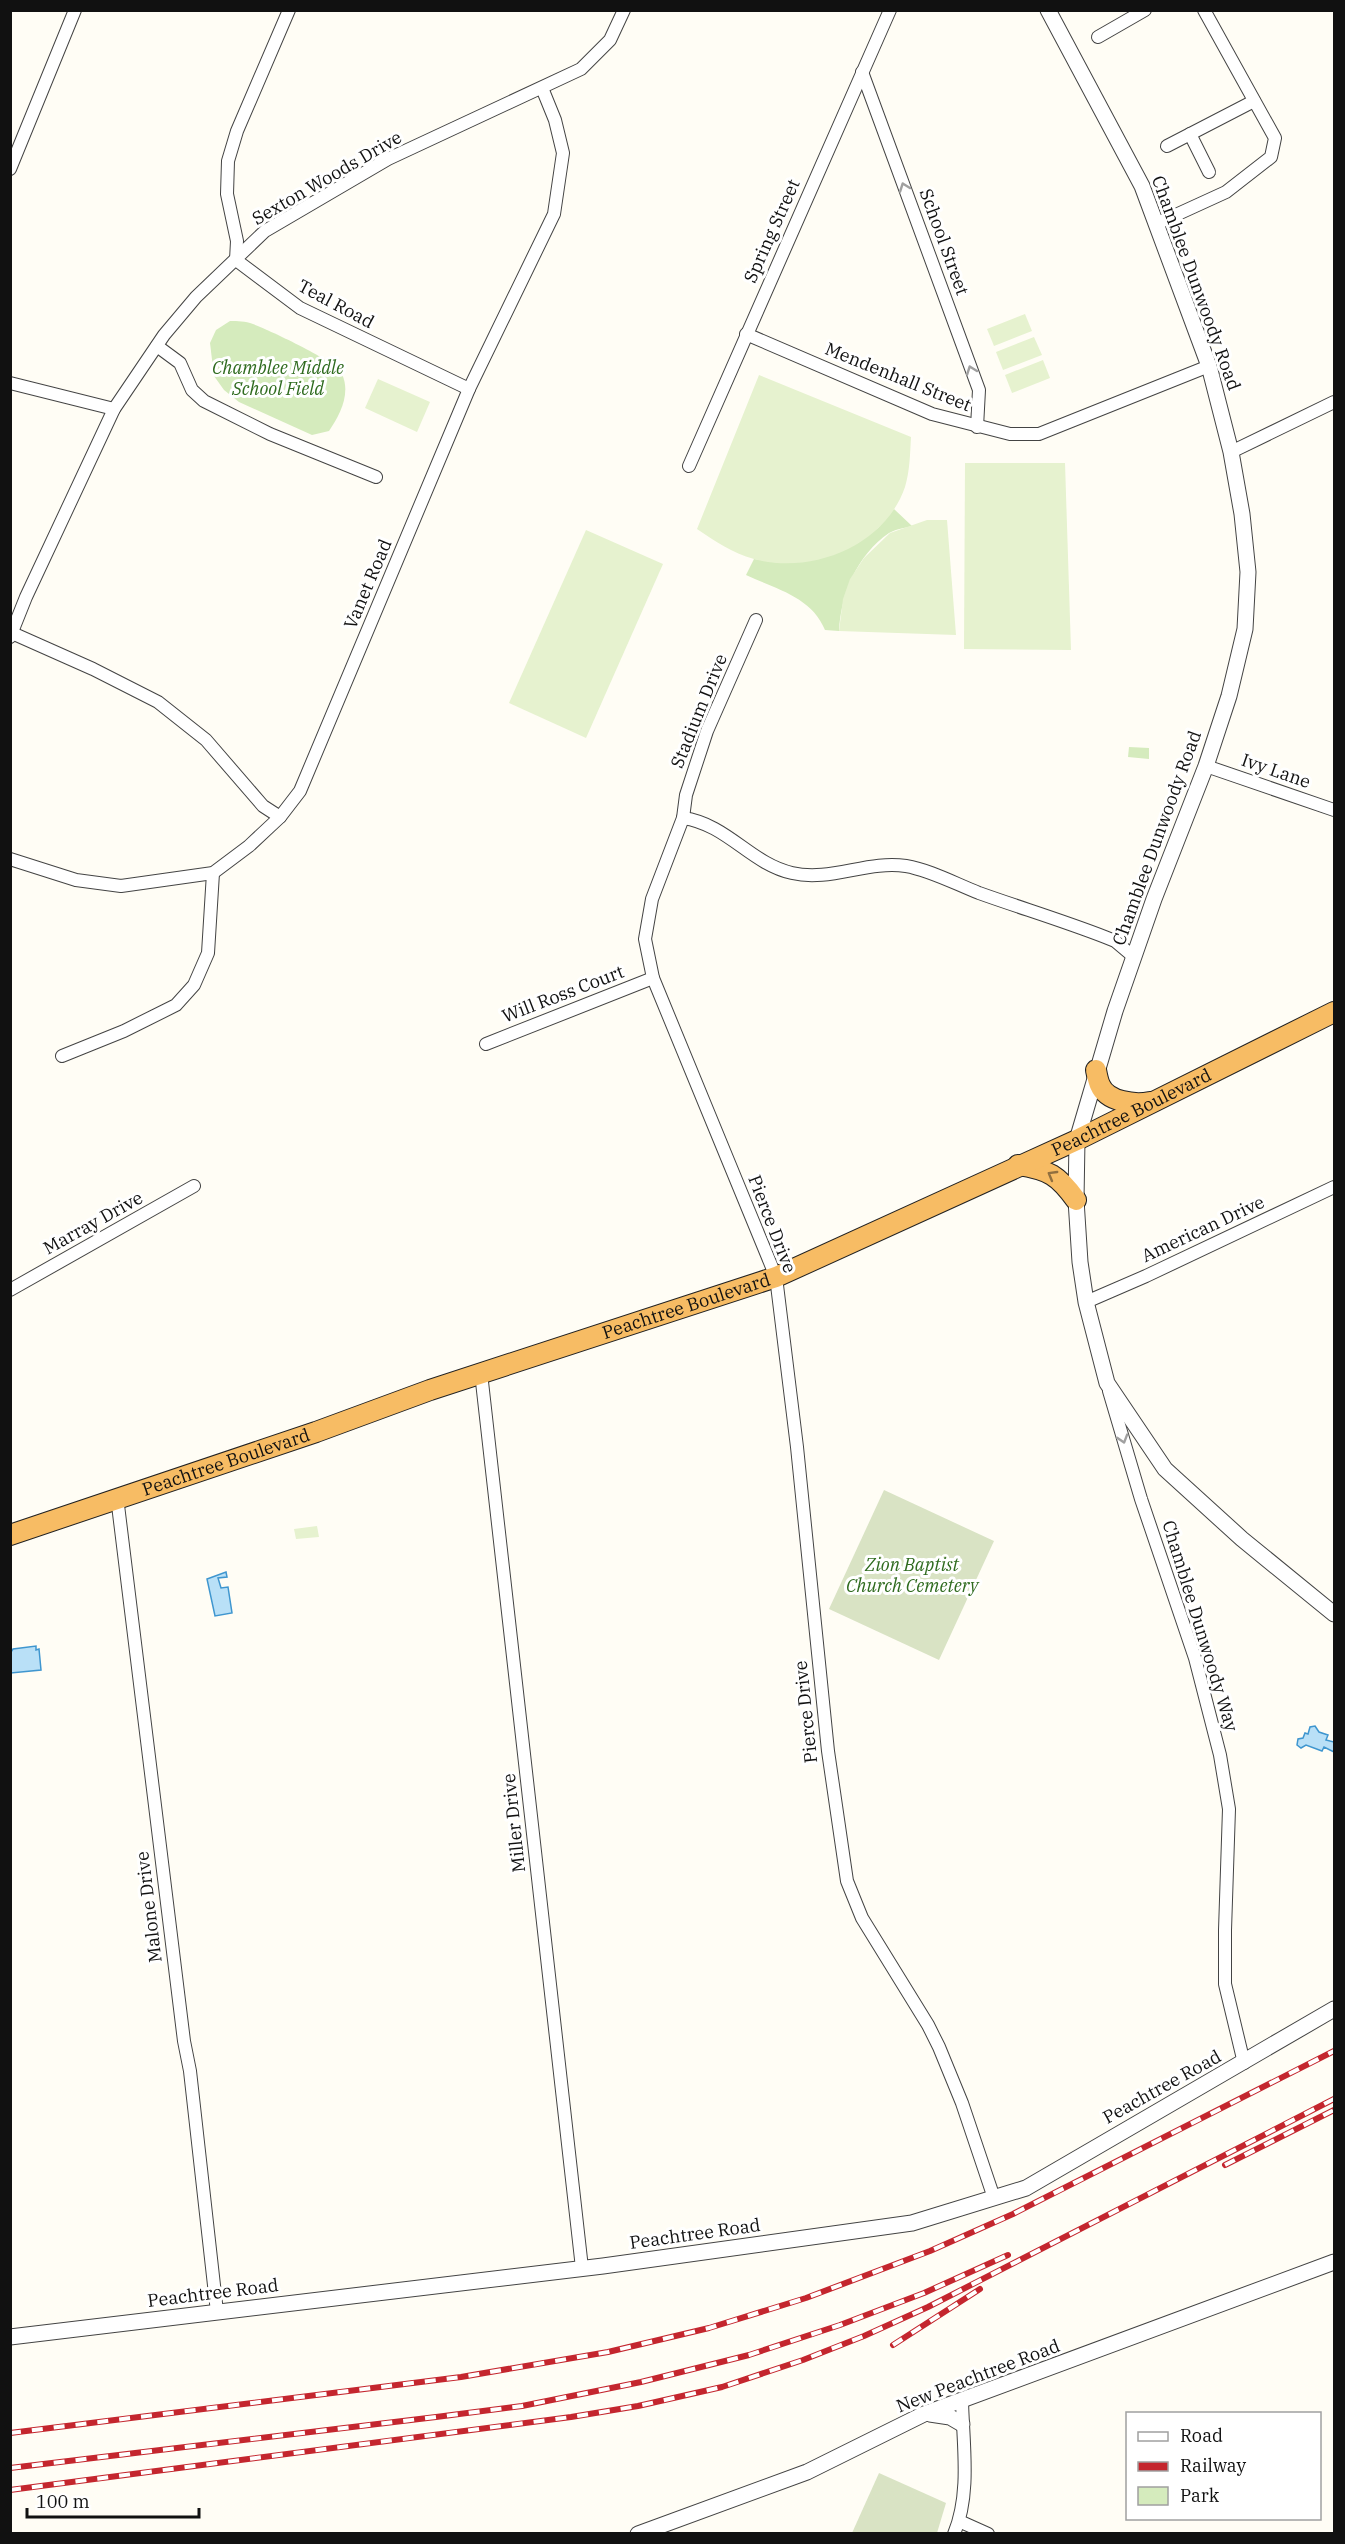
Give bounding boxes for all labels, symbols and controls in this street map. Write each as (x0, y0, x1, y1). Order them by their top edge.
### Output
street label: Sexton Woods Drive (248, 125, 406, 230)
street label: Chamblee Dunwoody Road (1147, 172, 1246, 393)
street label: Spring Street (738, 175, 805, 286)
one-way arrow (899, 182, 912, 193)
street label: School Street (915, 185, 974, 298)
street label: Teal Road (294, 274, 378, 333)
street label: Mendenhall Street (822, 337, 975, 416)
park label: Chamblee Middle School Field (212, 356, 344, 400)
one-way arrow (966, 365, 979, 376)
street label: Vanet Road (338, 535, 397, 632)
street label: Stadium Drive (665, 650, 732, 771)
street label: Chamblee Dunwoody Road (1107, 727, 1206, 948)
street label: Ivy Lane (1238, 748, 1314, 793)
street label: Will Ross Court (499, 960, 627, 1027)
street label: Peachtree Boulevard (1048, 1063, 1215, 1161)
one-way arrow (1048, 1171, 1058, 1182)
street label: Pierce Drive (743, 1172, 802, 1276)
street label: Marray Drive (39, 1186, 147, 1259)
street label: American Drive (1138, 1190, 1268, 1267)
street label: Peachtree Boulevard (599, 1268, 773, 1344)
street label: Peachtree Boulevard (139, 1423, 313, 1501)
one-way arrow (1116, 1433, 1128, 1444)
street label: Chamblee Dunwoody Way (1157, 1517, 1244, 1735)
park label: Zion Baptist Church Cemetery (846, 1553, 980, 1597)
street label: Pierce Drive (789, 1660, 822, 1764)
street label: Miller Drive (497, 1772, 530, 1874)
street label: Malone Drive (130, 1850, 167, 1964)
street label: Peachtree Road (1099, 2045, 1225, 2129)
street label: Peachtree Road (628, 2213, 762, 2254)
street label: Peachtree Road (146, 2273, 280, 2312)
street label: New Peachtree Road (893, 2334, 1063, 2417)
legend (1126, 2412, 1321, 2520)
text: Road (1180, 2424, 1223, 2447)
text: Railway (1180, 2454, 1246, 2477)
scale bar (27, 2481, 200, 2519)
text: Park (1180, 2484, 1220, 2507)
text: 100 m (36, 2490, 90, 2513)

